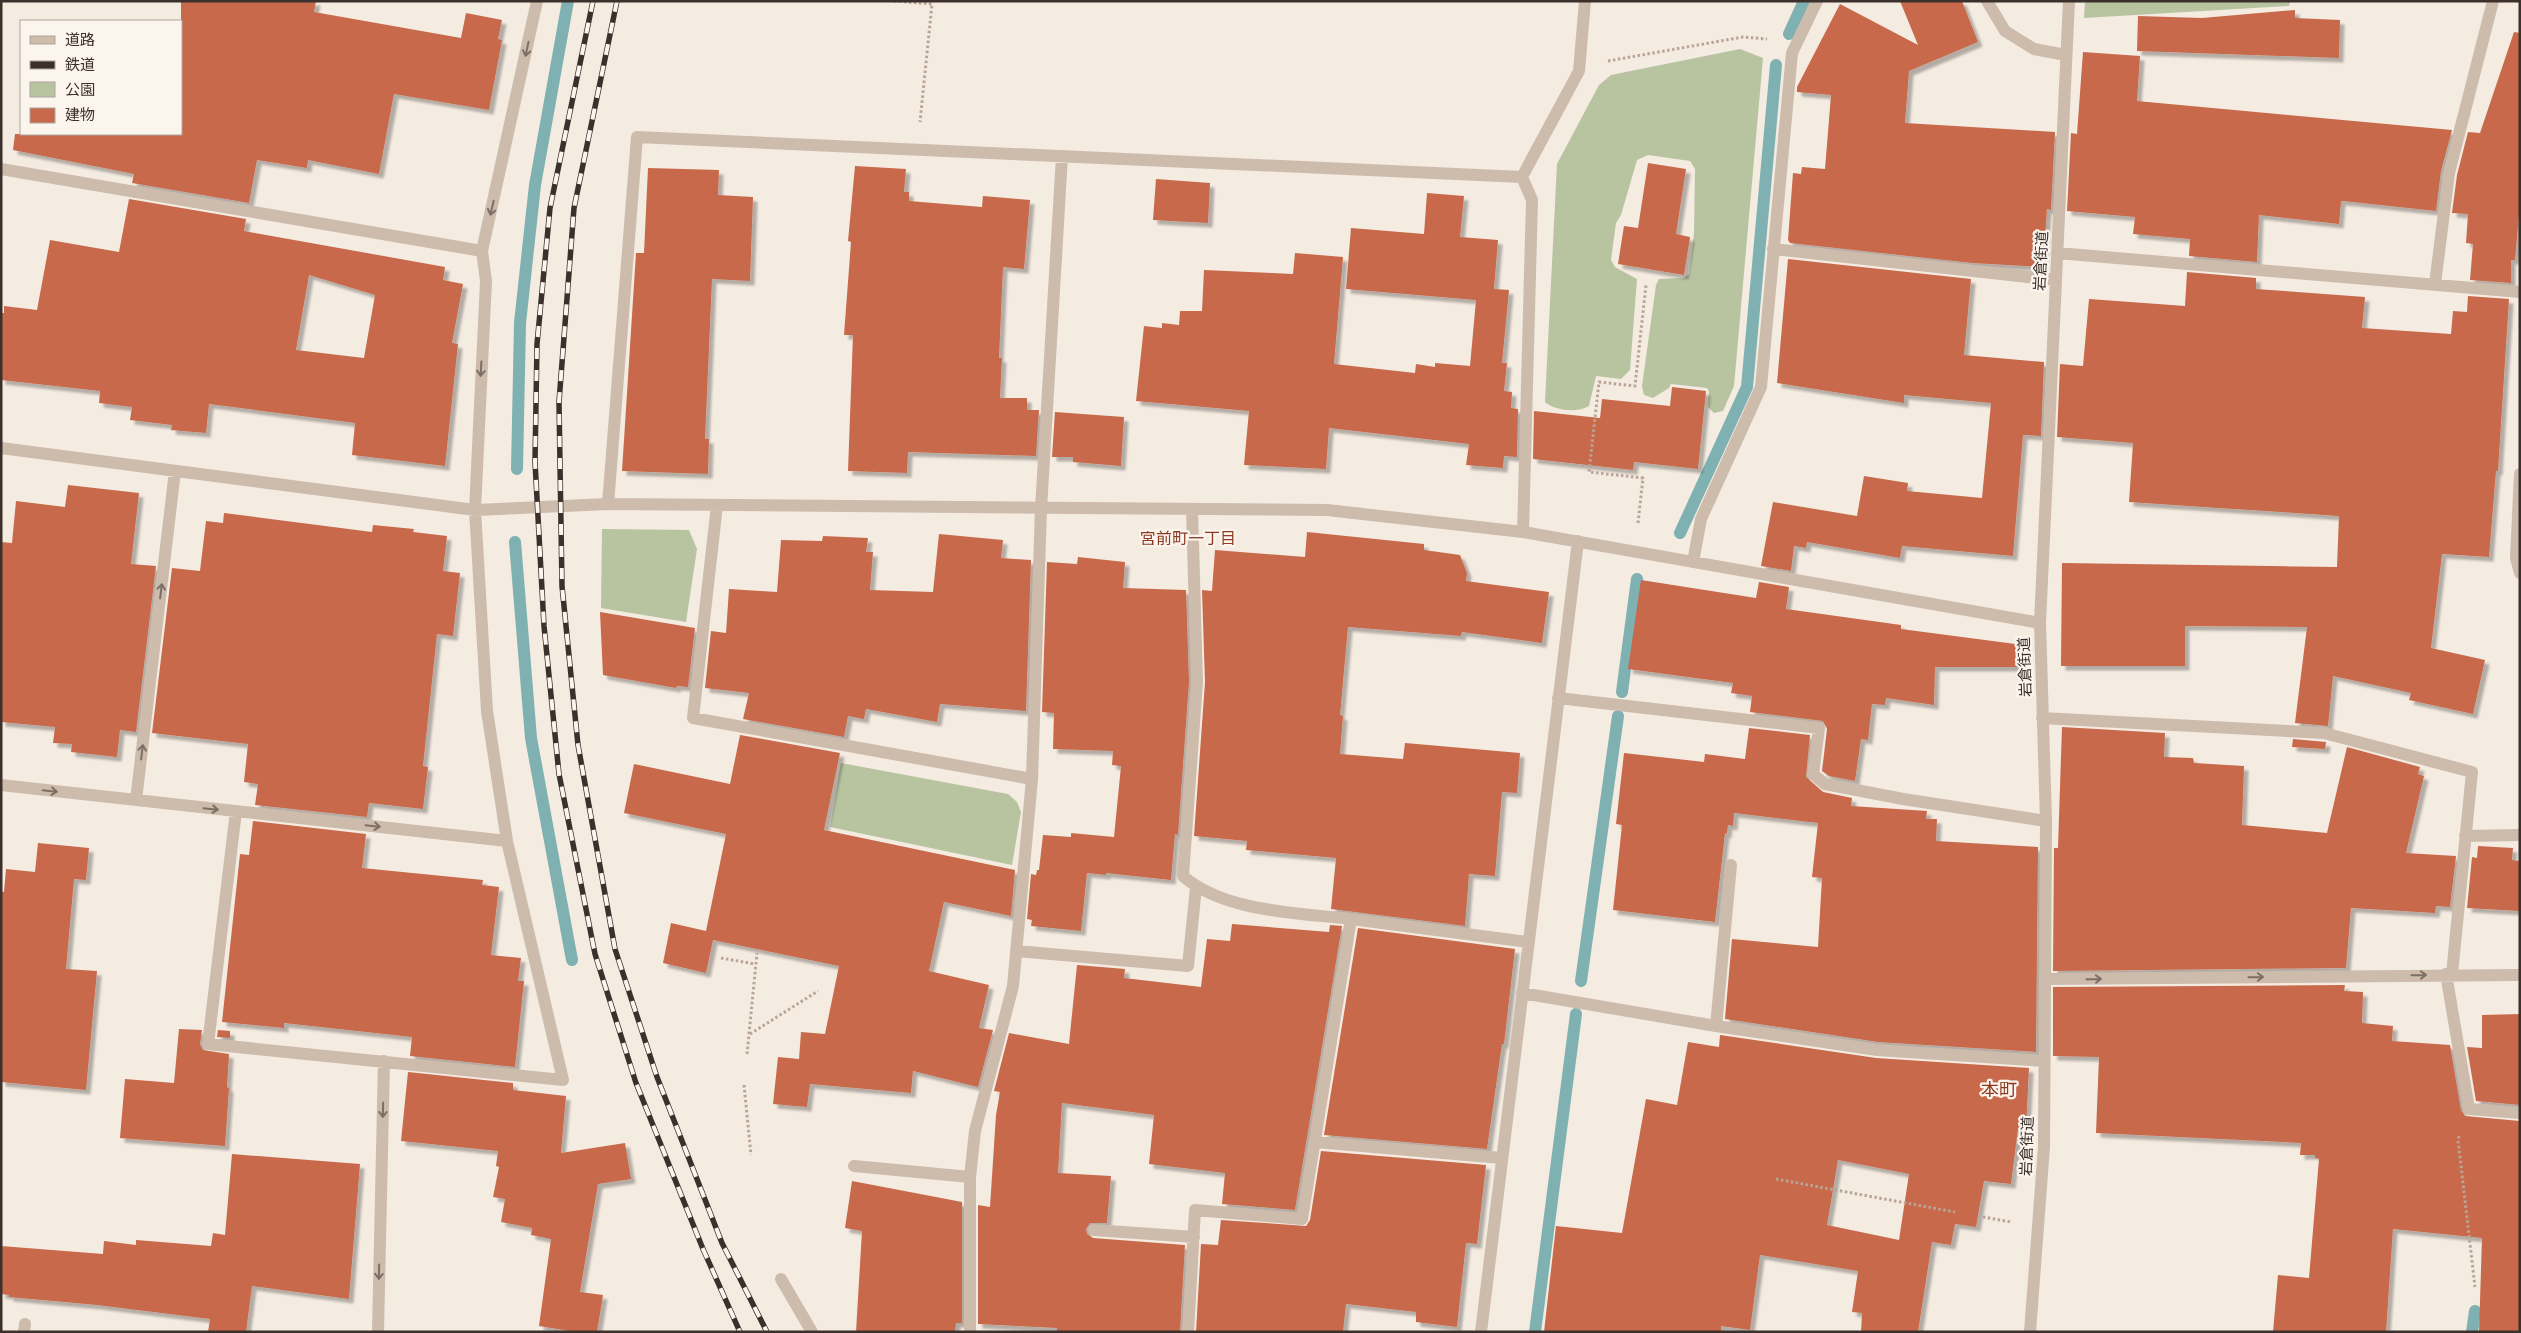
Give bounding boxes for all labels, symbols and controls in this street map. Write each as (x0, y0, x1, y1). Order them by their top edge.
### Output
legend (20, 20, 182, 135)
text: 道路 (65, 29, 95, 50)
one-way arrow (521, 40, 531, 56)
text: 鉄道 (65, 54, 95, 75)
text: 公園 (65, 79, 95, 100)
text: 建物 (65, 104, 95, 125)
one-way arrow (487, 199, 496, 215)
street label: 岩倉街道 (2028, 230, 2053, 291)
one-way arrow (477, 360, 486, 376)
district label: 宮前町一丁目 (1140, 527, 1236, 549)
one-way arrow (156, 583, 166, 599)
street label: 岩倉街道 (2013, 637, 2036, 697)
one-way arrow (137, 744, 147, 760)
one-way arrow (41, 786, 57, 796)
one-way arrow (203, 804, 219, 814)
one-way arrow (364, 821, 380, 831)
one-way arrow (2410, 970, 2426, 980)
one-way arrow (2248, 972, 2264, 982)
one-way arrow (2085, 974, 2101, 984)
district label: 本町 (1981, 1077, 2017, 1101)
one-way arrow (378, 1102, 388, 1118)
street label: 岩倉街道 (2015, 1116, 2038, 1176)
one-way arrow (374, 1264, 384, 1280)

